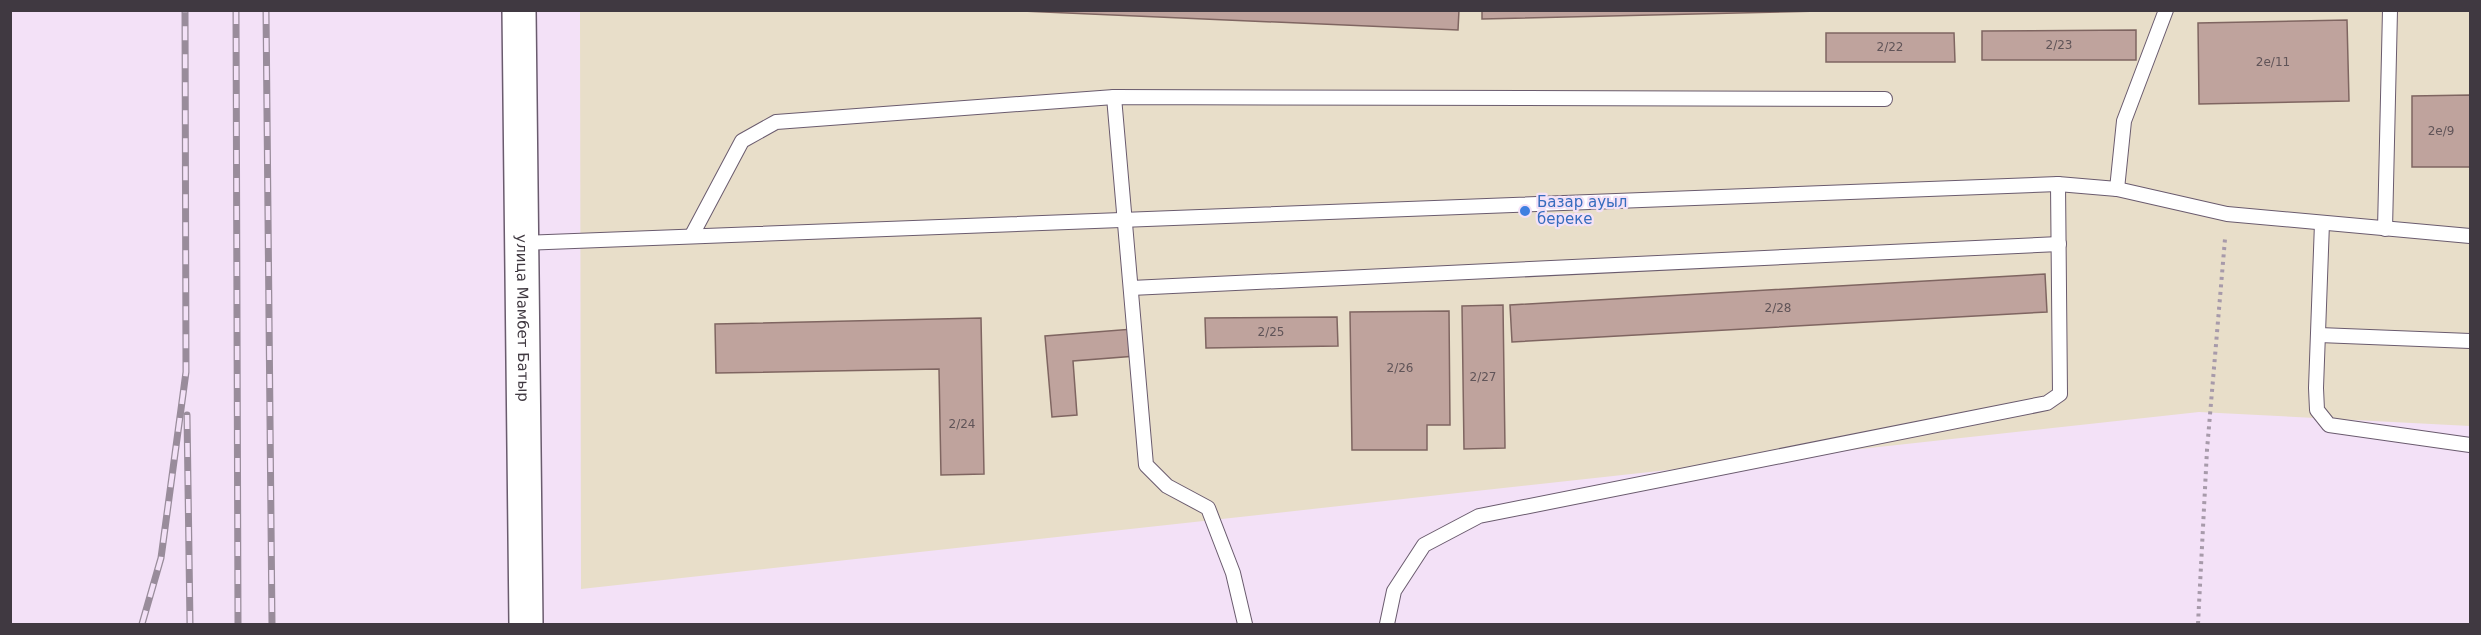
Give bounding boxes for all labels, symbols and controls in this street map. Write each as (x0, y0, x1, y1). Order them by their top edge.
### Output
house number: 2/23 (2046, 38, 2072, 52)
house number: 2/22 (1877, 40, 1903, 54)
house number: 2е/11 (2256, 55, 2290, 69)
house number: 2е/9 (2428, 124, 2454, 138)
place label: Базар ауыл береке (1537, 193, 1627, 228)
marker: Базар ауыл береке (1518, 204, 1532, 218)
street label: улица Мамбет Батыр (513, 234, 532, 402)
house number: 2/28 (1765, 301, 1791, 315)
house number: 2/25 (1258, 325, 1284, 339)
house number: 2/26 (1387, 361, 1413, 375)
house number: 2/27 (1470, 370, 1496, 384)
house number: 2/24 (949, 417, 975, 431)

